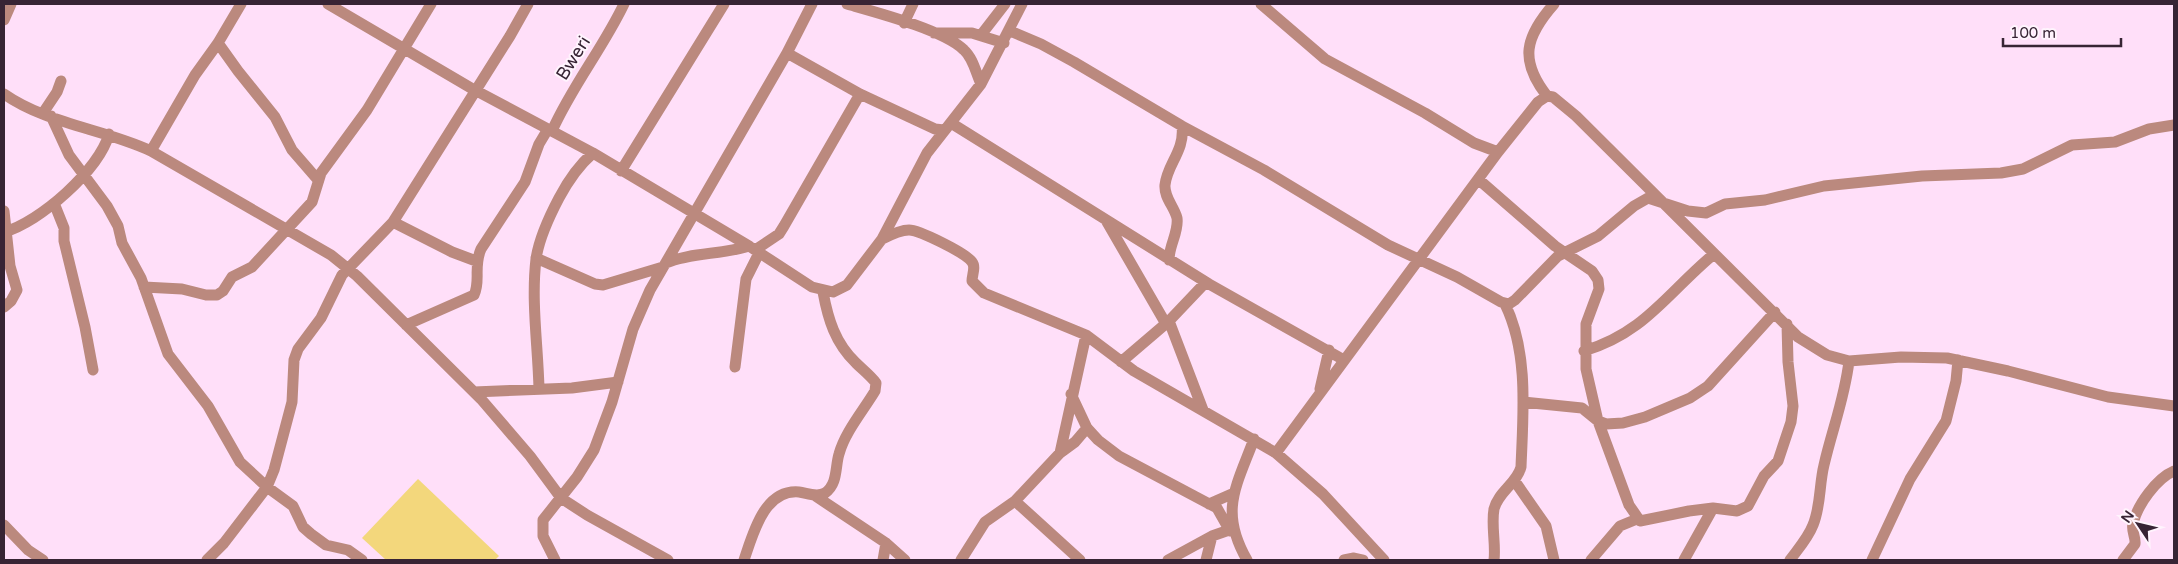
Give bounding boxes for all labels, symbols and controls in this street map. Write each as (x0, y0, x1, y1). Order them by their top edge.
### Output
scale bar (2003, 15, 2120, 47)
text: 100 m (2010, 24, 2056, 42)
street label: Bweri (551, 32, 595, 84)
north arrow (2113, 499, 2163, 549)
text: N (2118, 507, 2138, 526)

